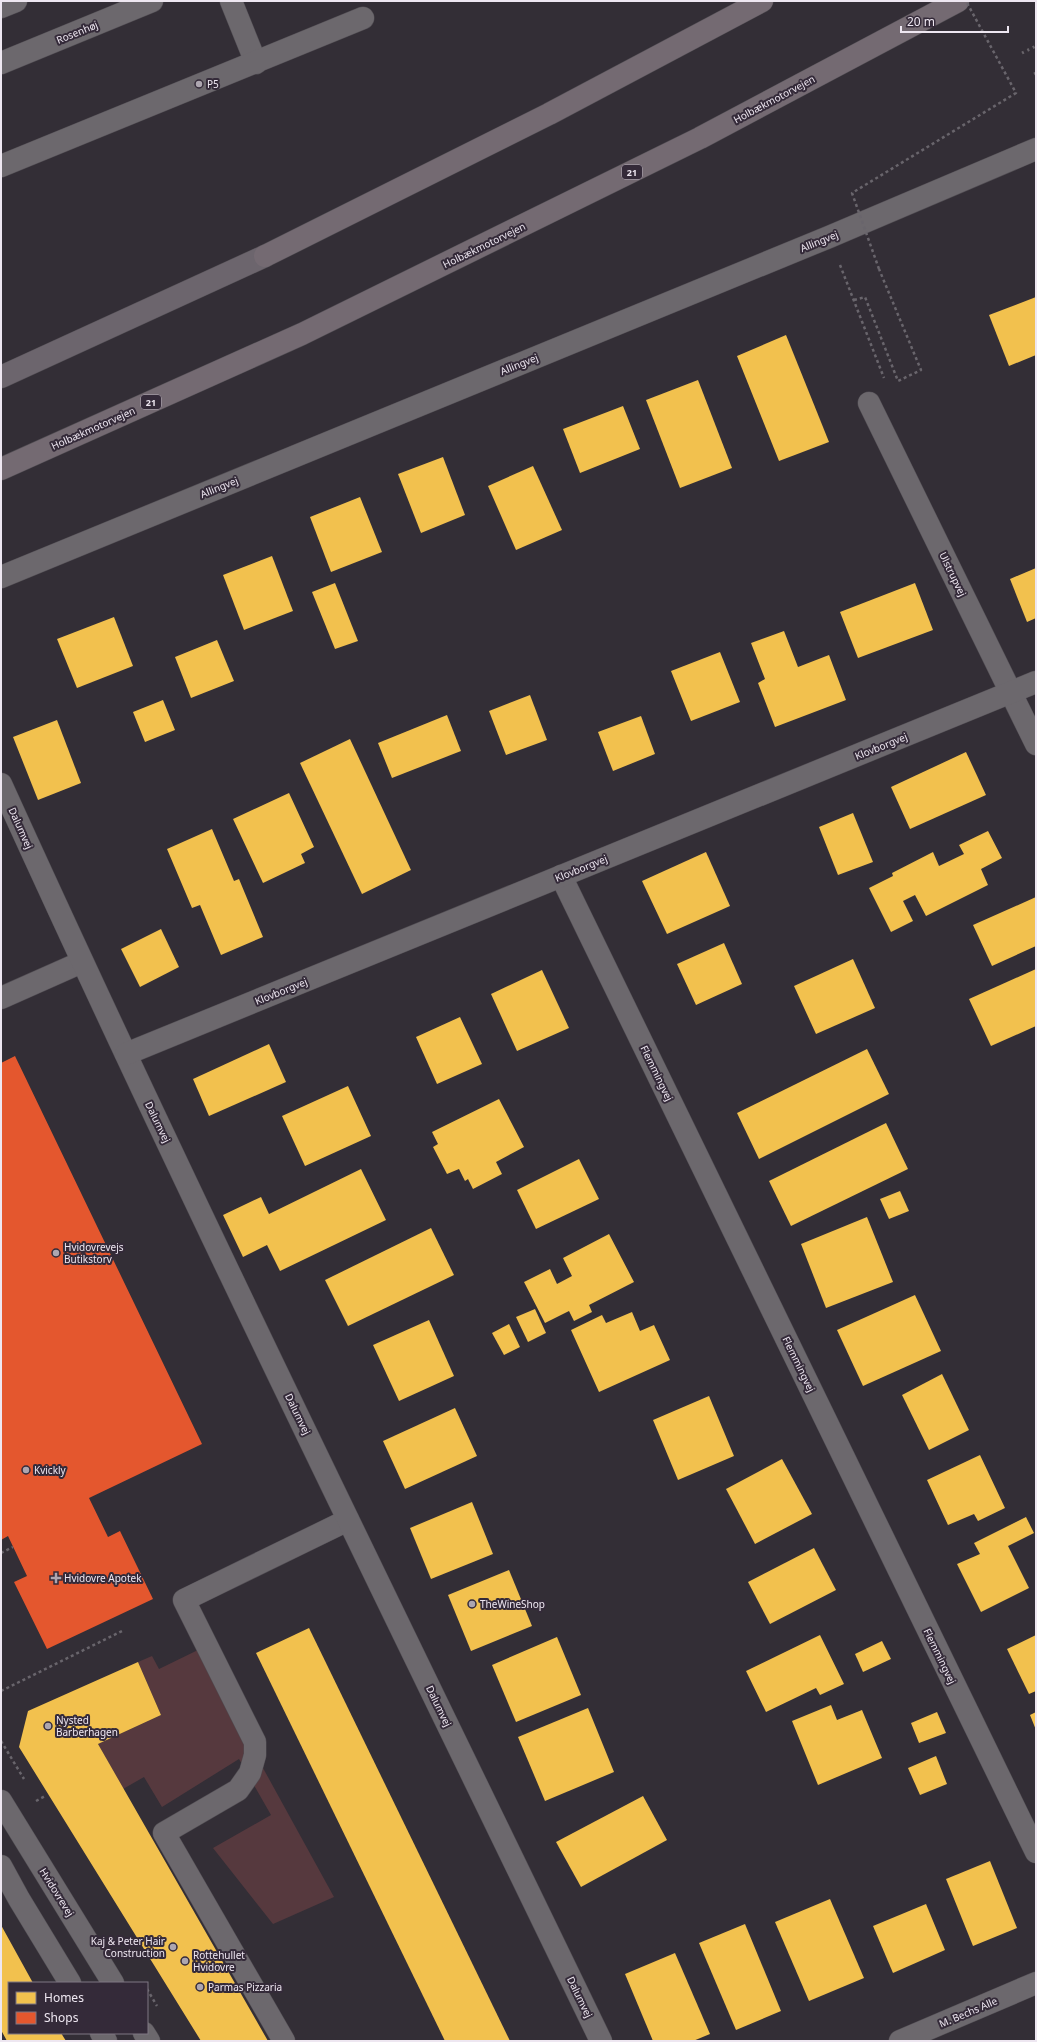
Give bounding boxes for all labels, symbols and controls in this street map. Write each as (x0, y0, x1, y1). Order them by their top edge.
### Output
scale bar (901, 8, 1008, 34)
text: 20 m (907, 13, 935, 30)
street label: Rosenhøj (54, 17, 100, 47)
street label: Holbækmotorvejen (731, 72, 817, 126)
place label: P5 (207, 77, 219, 91)
marker: P5 (194, 79, 204, 89)
road number: 21 (622, 165, 642, 179)
street label: Holbækmotorvejen (440, 219, 528, 271)
street label: Allingvej (798, 227, 840, 255)
street label: Allingvej (498, 350, 540, 378)
road number: 21 (141, 395, 161, 409)
street label: Holbækmotorvejen (49, 403, 137, 453)
street label: Allingvej (198, 473, 240, 501)
street label: Ulstrupvej (936, 549, 970, 599)
street label: Klovborgvej (853, 729, 909, 763)
street label: Dalumvej (6, 805, 36, 851)
street label: Klovborgvej (553, 851, 609, 885)
street label: Klovborgvej (253, 974, 309, 1008)
street label: Flemmingvej (637, 1043, 677, 1103)
street label: Dalumvej (142, 1099, 174, 1145)
place label: Hvidovrevejs Butikstorv (64, 1240, 124, 1266)
marker: Hvidovrevejs Butikstorv (51, 1248, 61, 1258)
street label: Flemmingvej (779, 1334, 819, 1394)
street label: Dalumvej (282, 1391, 314, 1437)
place label: Kvickly (34, 1463, 67, 1477)
marker: Kvickly (21, 1465, 31, 1475)
place label: Hvidovre Apotek (64, 1571, 142, 1585)
marker: Hvidovre Apotek (51, 1573, 61, 1583)
place label: TheWineShop (480, 1597, 545, 1611)
marker: TheWineShop (467, 1599, 477, 1609)
street label: Flemmingvej (920, 1626, 960, 1686)
street label: Dalumvej (423, 1683, 455, 1729)
place label: Nysted Barberhagen (56, 1713, 118, 1739)
marker: Nysted Barberhagen (43, 1721, 53, 1731)
street label: Hvidovrevej (37, 1865, 77, 1919)
place label: Kaj & Peter Hair Construction (91, 1934, 165, 1960)
marker: Kaj & Peter Hair Construction (168, 1942, 178, 1952)
place label: Rottehullet Hvidovre (193, 1948, 245, 1974)
marker: Rottehullet Hvidovre (180, 1956, 190, 1966)
street label: Dalumvej (564, 1974, 596, 2020)
place label: Parmas Pizzaria (208, 1980, 282, 1994)
legend (8, 1982, 148, 2034)
marker: Parmas Pizzaria (195, 1982, 205, 1992)
text: Homes (44, 1989, 84, 2006)
street label: M. Bechs Alle (937, 1993, 1000, 2031)
text: Shops (44, 2009, 79, 2026)

